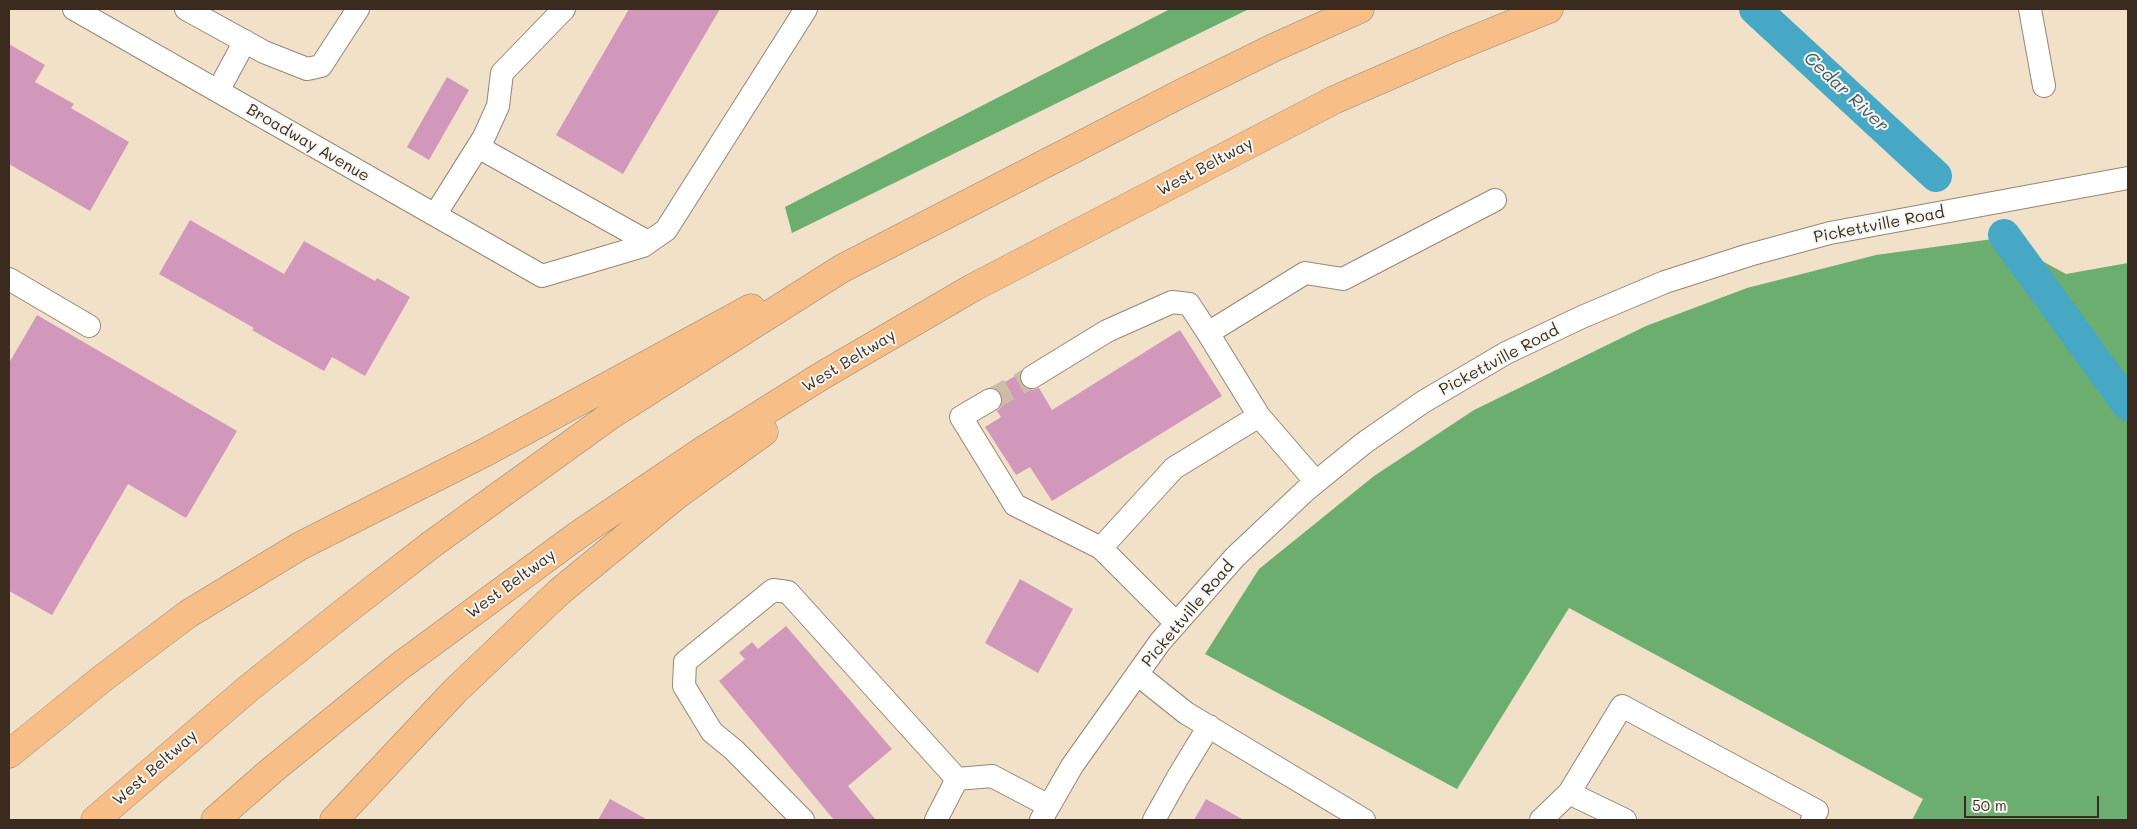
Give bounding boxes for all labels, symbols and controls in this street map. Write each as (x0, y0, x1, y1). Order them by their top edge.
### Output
water label: Cedar River (1799, 47, 1893, 137)
street label: Broadway Avenue (243, 100, 373, 186)
street label: West Beltway (1154, 134, 1256, 200)
street label: Pickettville Road (1812, 203, 1946, 247)
street label: Pickettville Road (1436, 320, 1562, 400)
street label: West Beltway (799, 326, 899, 396)
street label: West Beltway (463, 545, 559, 623)
street label: Pickettville Road (1138, 557, 1238, 671)
street label: West Beltway (109, 726, 201, 810)
scale bar (1967, 786, 2102, 818)
text: 50 m (1972, 795, 2007, 815)

